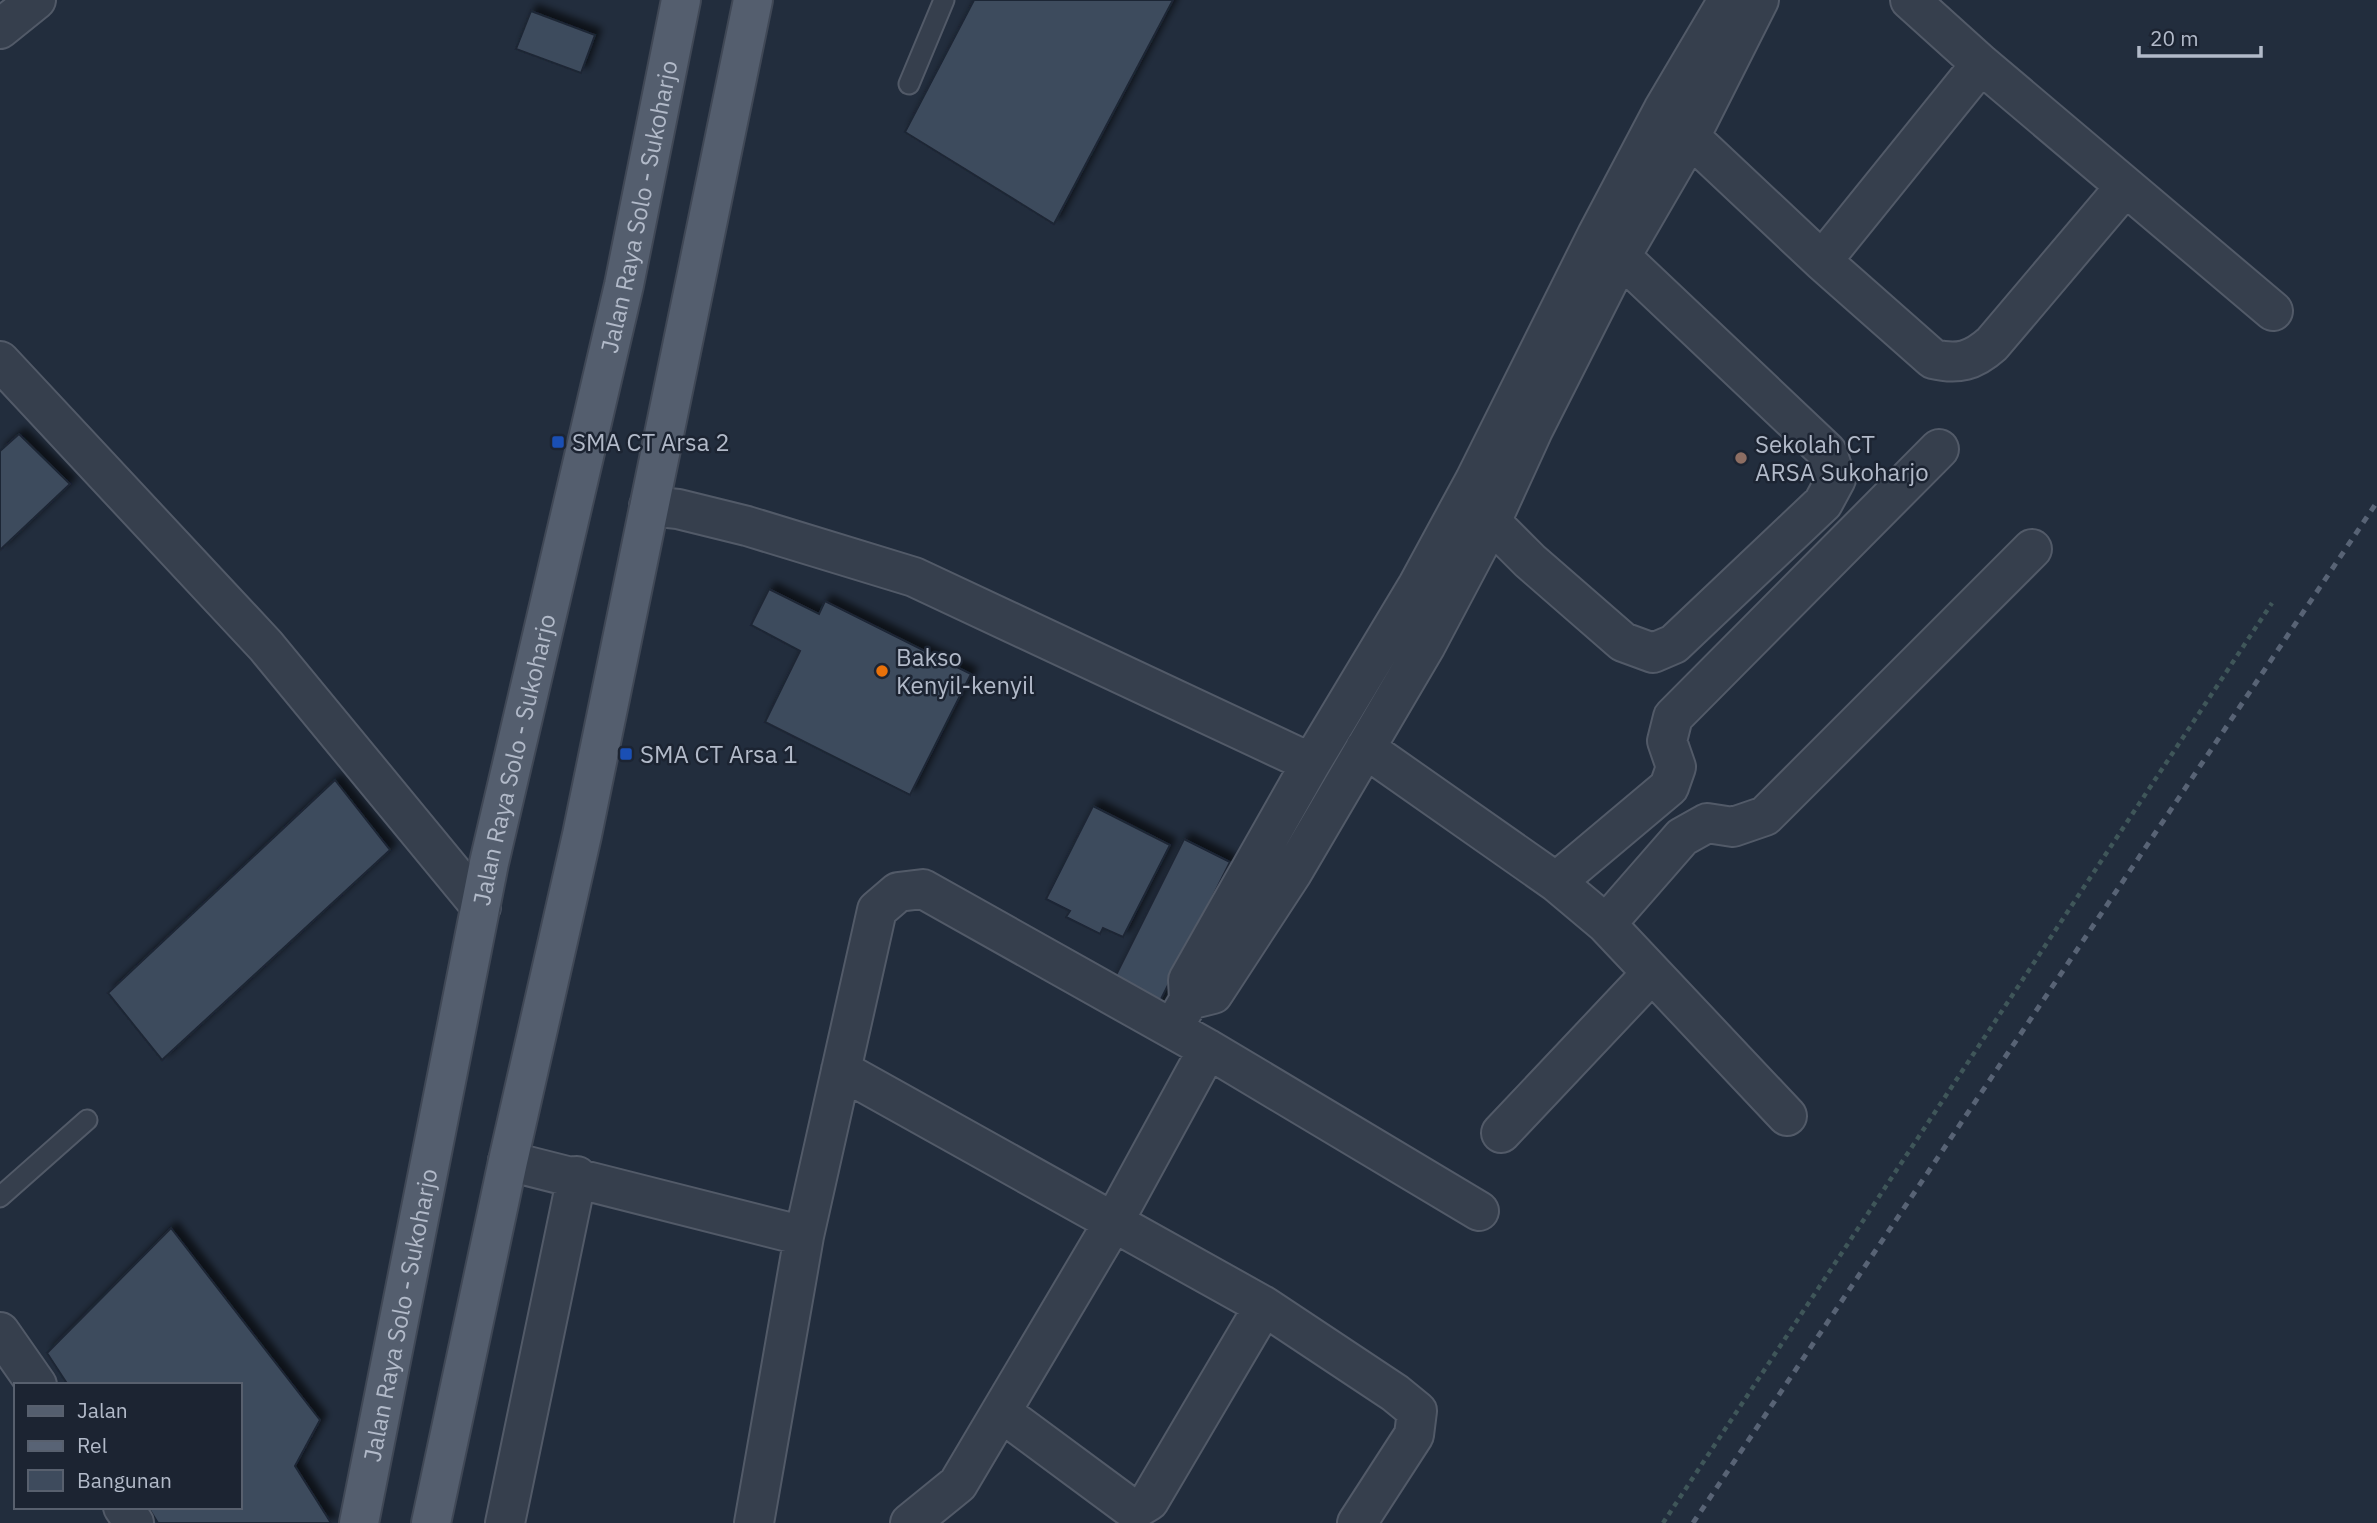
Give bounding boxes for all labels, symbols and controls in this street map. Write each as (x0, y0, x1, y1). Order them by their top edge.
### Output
scale bar (2139, 14, 2262, 58)
text: 20 m (2150, 24, 2199, 52)
street label: Jalan Raya Solo - Sukoharjo (593, 58, 685, 356)
place label: SMA CT Arsa 2 (572, 426, 730, 458)
place label: Sekolah CT ARSA Sukoharjo (1755, 428, 1929, 488)
marker: SMA CT Arsa 2 (550, 434, 566, 450)
marker: Sekolah CT ARSA Sukoharjo (1733, 450, 1749, 466)
street label: Jalan Raya Solo - Sukoharjo (465, 611, 563, 908)
place label: Bakso Kenyil-kenyil (896, 641, 1034, 701)
marker: Bakso Kenyil-kenyil (874, 663, 890, 679)
place label: SMA CT Arsa 1 (640, 738, 798, 770)
marker: SMA CT Arsa 1 (618, 746, 634, 762)
street label: Jalan Raya Solo - Sukoharjo (355, 1166, 444, 1464)
legend (14, 1383, 242, 1509)
text: Jalan (77, 1396, 128, 1424)
text: Rel (77, 1431, 108, 1459)
text: Bangunan (77, 1466, 172, 1494)

